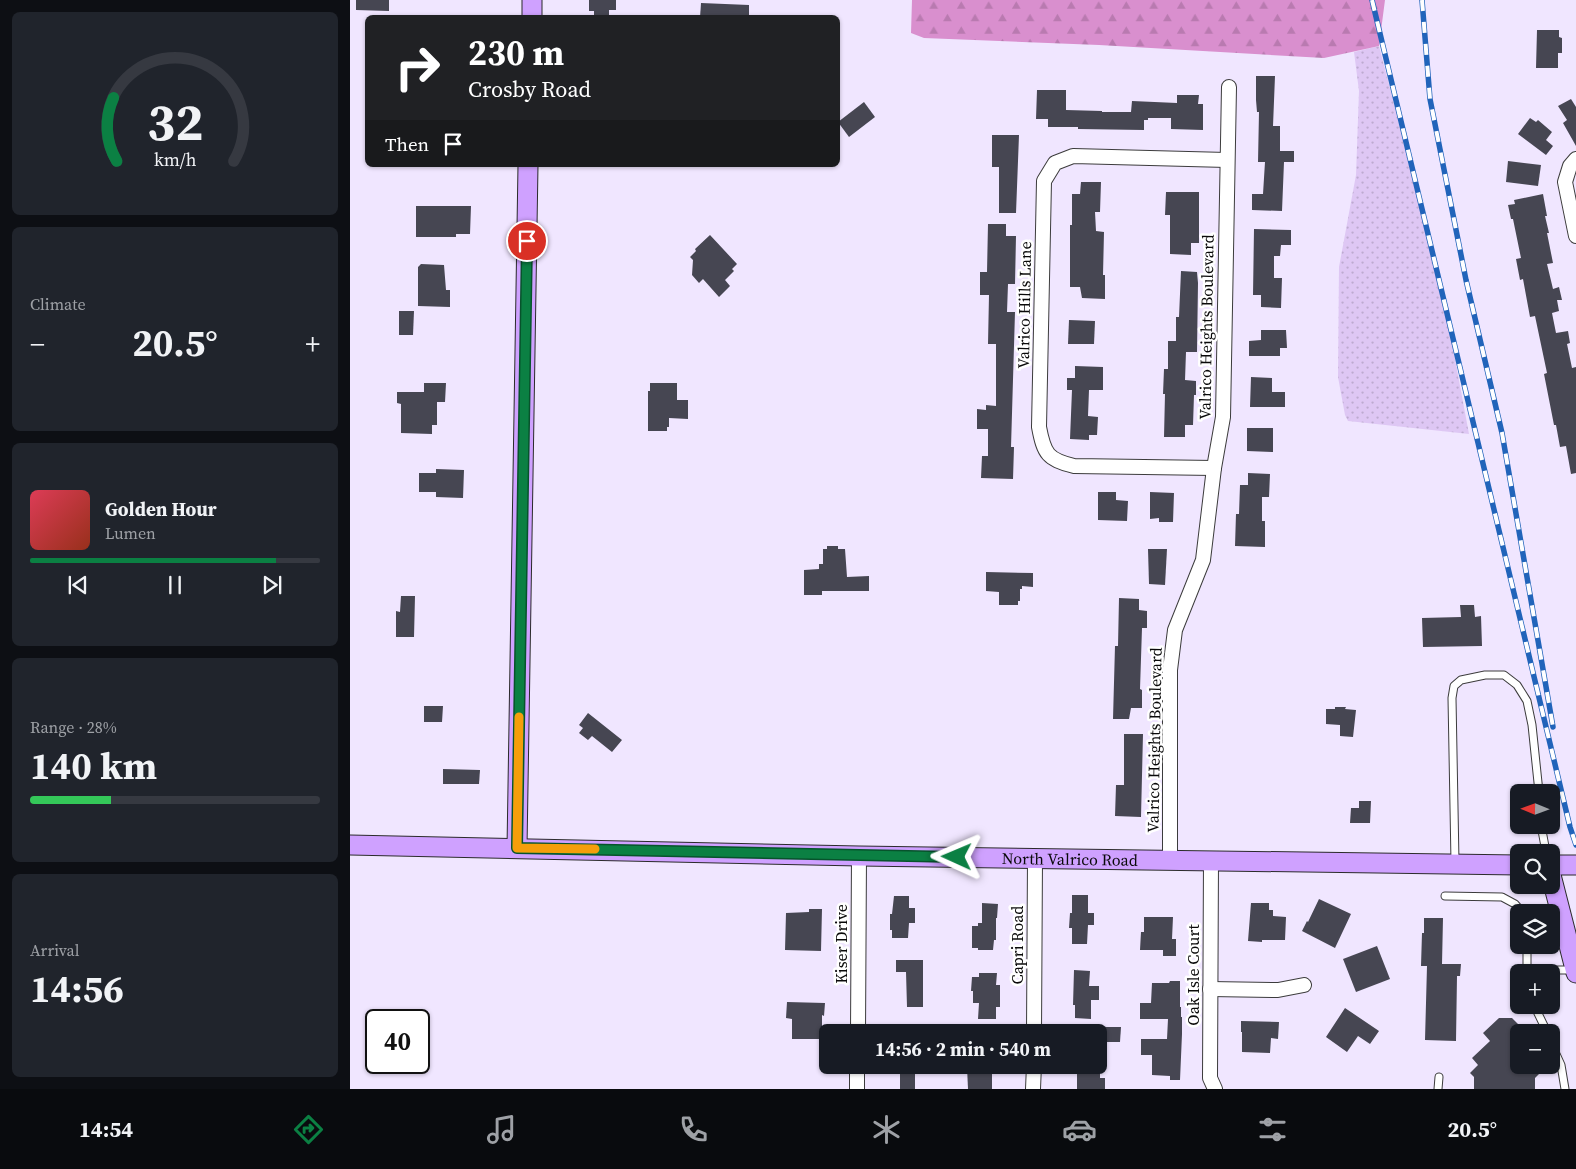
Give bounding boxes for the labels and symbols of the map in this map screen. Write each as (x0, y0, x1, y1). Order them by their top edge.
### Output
pin (506, 220, 548, 262)
street label: Valrico Heights Boulevard (1193, 234, 1219, 420)
street label: Valrico Hills Lane (1012, 241, 1036, 369)
street label: Valrico Heights Boulevard (1141, 647, 1167, 833)
north arrow (1510, 784, 1560, 834)
position arrow (930, 830, 982, 882)
street label: North Valrico Road (1002, 847, 1138, 871)
street label: Kiser Drive (830, 904, 852, 984)
street label: Capri Road (1006, 906, 1028, 984)
street label: Oak Isle Court (1182, 924, 1204, 1026)
speed limit sign: 40 (365, 1009, 430, 1074)

